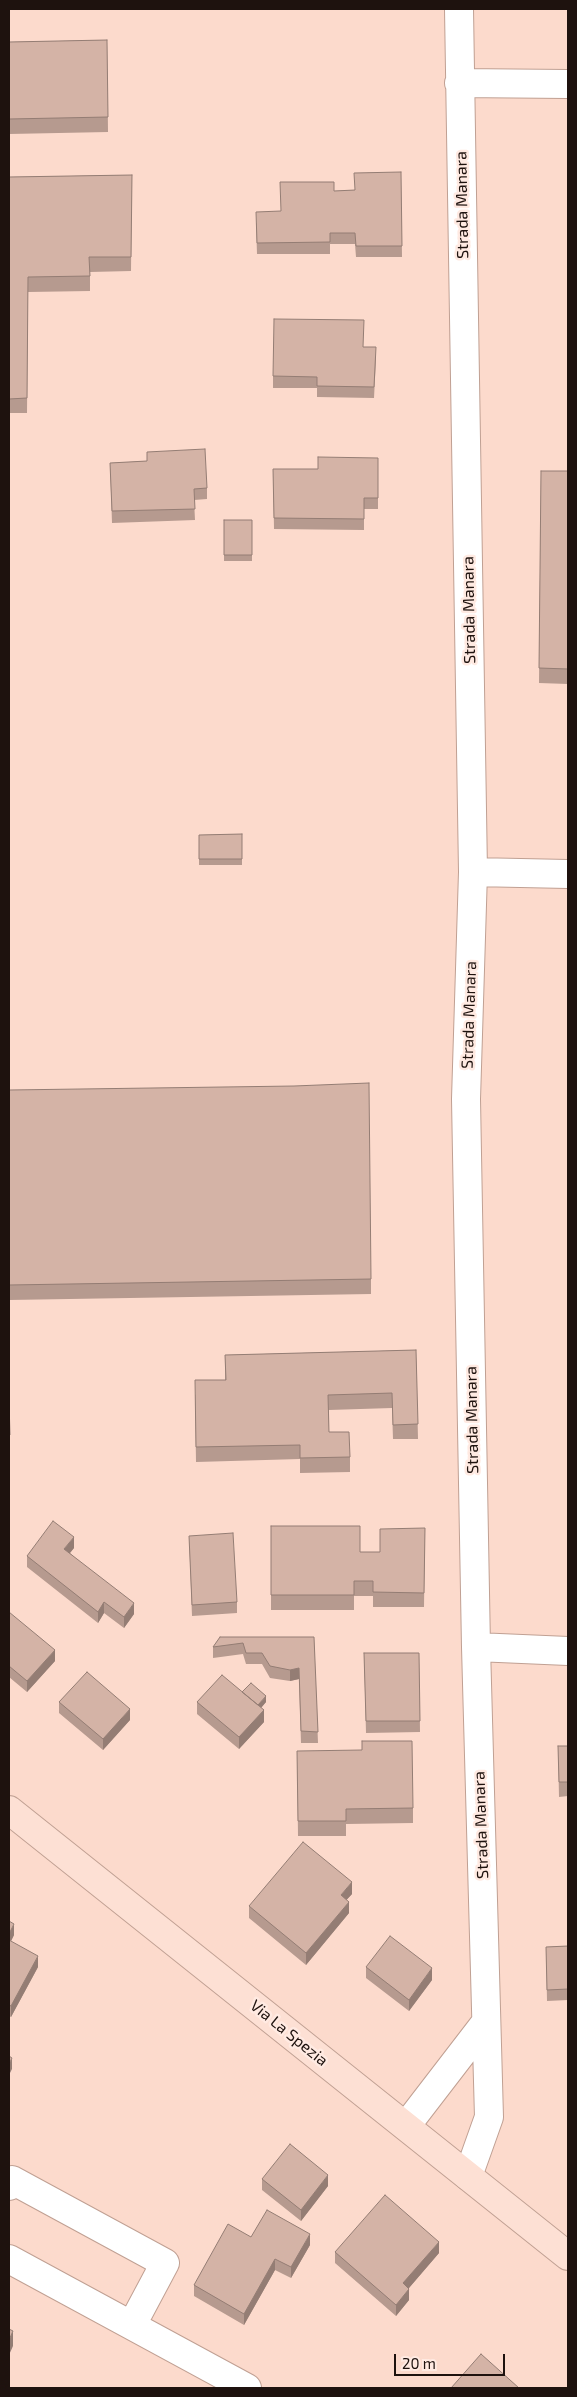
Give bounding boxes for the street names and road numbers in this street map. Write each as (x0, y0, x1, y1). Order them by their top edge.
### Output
street label: Strada Manara (451, 151, 473, 259)
street label: Strada Manara (458, 556, 480, 664)
street label: Strada Manara (458, 961, 480, 1069)
street label: Strada Manara (461, 1366, 483, 1474)
street label: Strada Manara (470, 1771, 492, 1879)
street label: Via La Spezia (246, 1996, 332, 2070)

